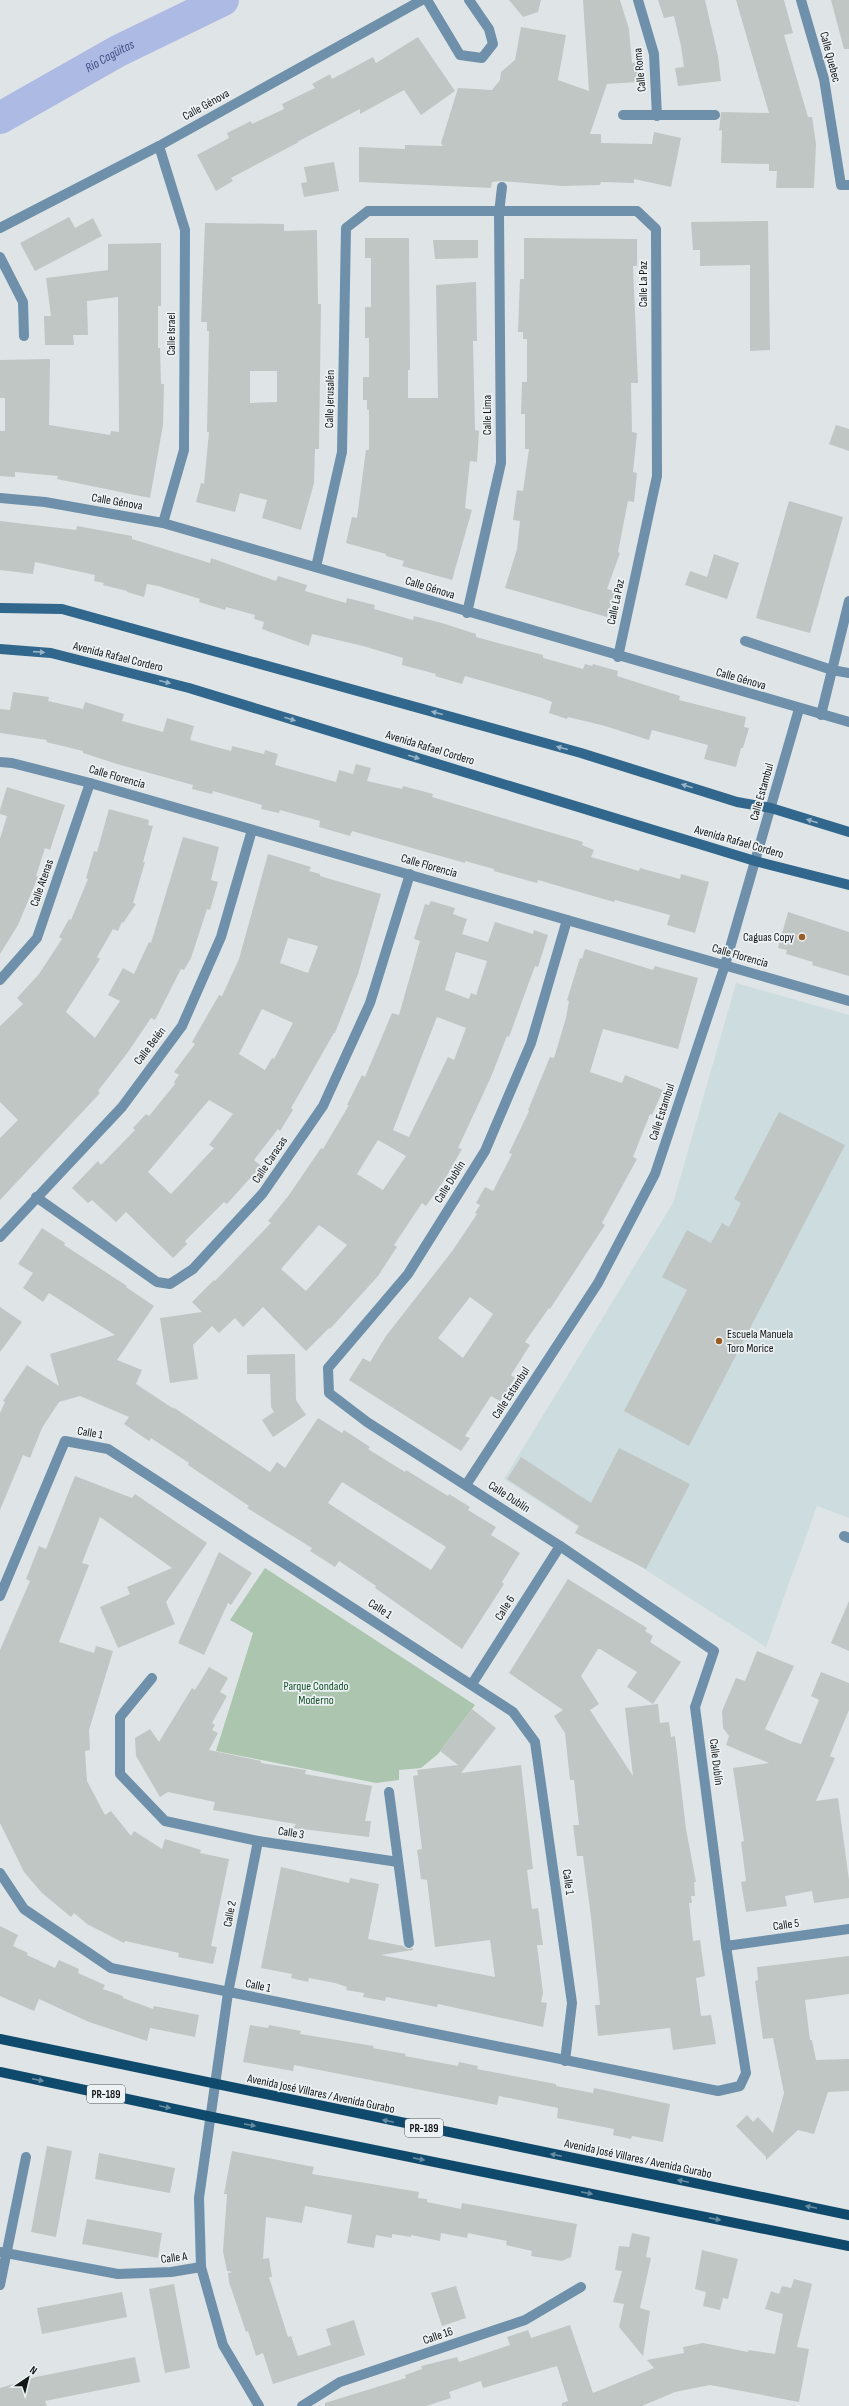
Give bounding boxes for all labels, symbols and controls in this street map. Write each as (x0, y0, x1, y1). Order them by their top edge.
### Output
street label: Calle Quebec (816, 30, 844, 84)
water label: Río Cagüitas (82, 36, 137, 76)
street label: Calle Roma (630, 47, 650, 93)
street label: Calle Génova (180, 86, 232, 124)
street label: Calle La Paz (636, 260, 651, 307)
street label: Calle Israel (164, 312, 179, 356)
street label: Calle Jerusalén (322, 370, 338, 428)
street label: Calle Lima (480, 394, 495, 435)
street label: Calle Génova (90, 490, 144, 514)
street label: Calle Génova (403, 573, 457, 603)
street label: Calle La Paz (604, 577, 628, 626)
street label: Avenida Rafael Cordero (70, 638, 165, 675)
one-way arrow (33, 648, 45, 655)
street label: Calle Génova (714, 665, 768, 693)
one-way arrow (159, 679, 171, 685)
one-way arrow (431, 710, 443, 716)
one-way arrow (284, 716, 296, 722)
street label: Avenida Rafael Cordero (383, 727, 476, 769)
one-way arrow (556, 745, 568, 751)
one-way arrow (408, 754, 420, 760)
street label: Calle Florencia (87, 762, 147, 792)
street label: Calle Estambul (747, 762, 777, 822)
one-way arrow (680, 783, 692, 789)
one-way arrow (805, 818, 817, 824)
street label: Avenida Rafael Cordero (692, 822, 785, 862)
street label: Calle Florencia (399, 851, 459, 881)
street label: Calle Atenas (27, 857, 57, 909)
place label: Caguas Copy (743, 930, 794, 945)
marker: Caguas Copy (797, 932, 807, 942)
street label: Calle Florencia (710, 941, 770, 971)
street label: Calle Belén (131, 1024, 169, 1068)
street label: Calle Estambul (646, 1082, 678, 1142)
street label: Calle Caracas (249, 1134, 291, 1186)
street label: Calle Dublín (431, 1158, 469, 1206)
place label: Escuela Manuela Toro Morice (727, 1327, 794, 1356)
marker: Escuela Manuela Toro Morice (714, 1336, 724, 1346)
street label: Calle Estambul (489, 1364, 533, 1422)
street label: Calle 1 (76, 1423, 105, 1443)
street label: Calle Dublín (485, 1478, 533, 1516)
street label: Calle 6 (492, 1593, 518, 1623)
street label: Calle 1 (365, 1596, 396, 1623)
park label: Parque Condado Moderno (284, 1679, 348, 1708)
street label: Calle Dublín (706, 1738, 726, 1786)
street label: Calle 3 (277, 1824, 305, 1842)
street label: Calle 1 (559, 1868, 577, 1897)
street label: Calle 2 (220, 1900, 240, 1928)
street label: Calle 5 (772, 1916, 800, 1934)
street label: Calle 1 (244, 1976, 273, 1996)
street label: Avenida José Villares / Avenida Gurabo (245, 2071, 396, 2117)
one-way arrow (32, 2077, 44, 2083)
road number: PR-189 (87, 2085, 125, 2103)
one-way arrow (159, 2105, 171, 2111)
one-way arrow (381, 2117, 394, 2123)
road number: PR-189 (405, 2119, 443, 2137)
one-way arrow (244, 2122, 256, 2128)
street label: Avenida José Villares / Avenida Gurabo (562, 2136, 713, 2182)
one-way arrow (550, 2152, 562, 2158)
one-way arrow (413, 2157, 425, 2163)
one-way arrow (677, 2178, 690, 2184)
one-way arrow (581, 2191, 594, 2197)
one-way arrow (805, 2204, 817, 2210)
one-way arrow (709, 2217, 721, 2223)
street label: Calle A (160, 2249, 189, 2267)
street label: Calle 16 (421, 2324, 455, 2348)
north arrow (8, 2358, 48, 2398)
text: N (27, 2363, 40, 2377)

